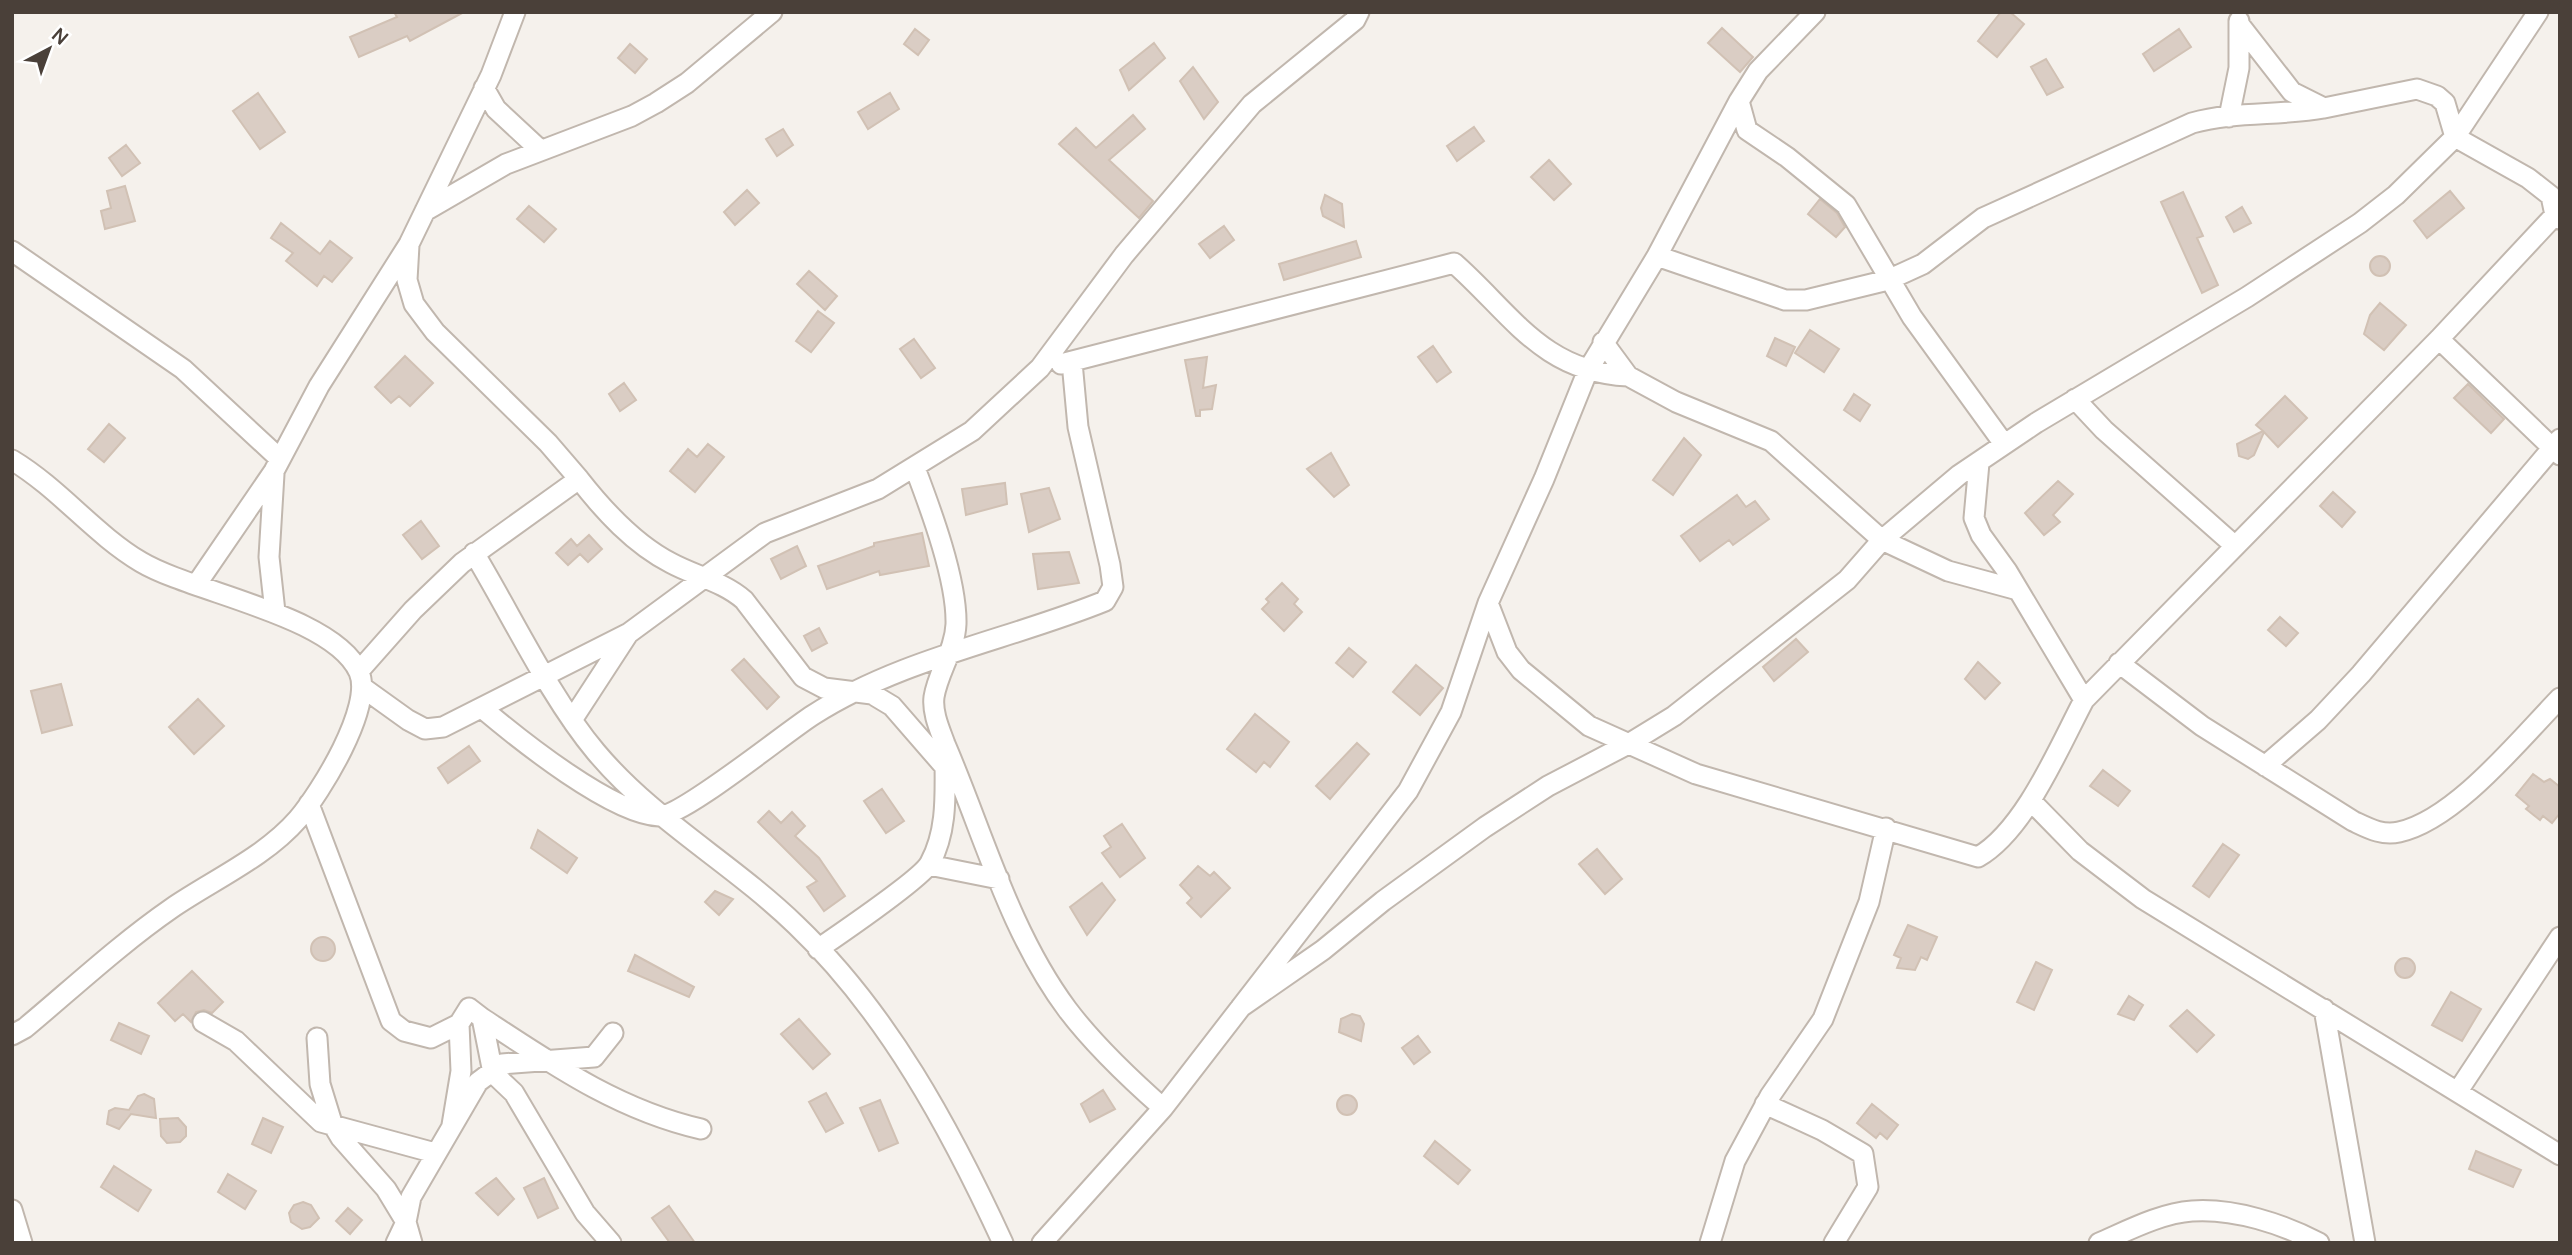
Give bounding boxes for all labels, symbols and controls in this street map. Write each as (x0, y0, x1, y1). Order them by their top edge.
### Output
north arrow (14, 14, 84, 84)
text: N (46, 22, 74, 50)

